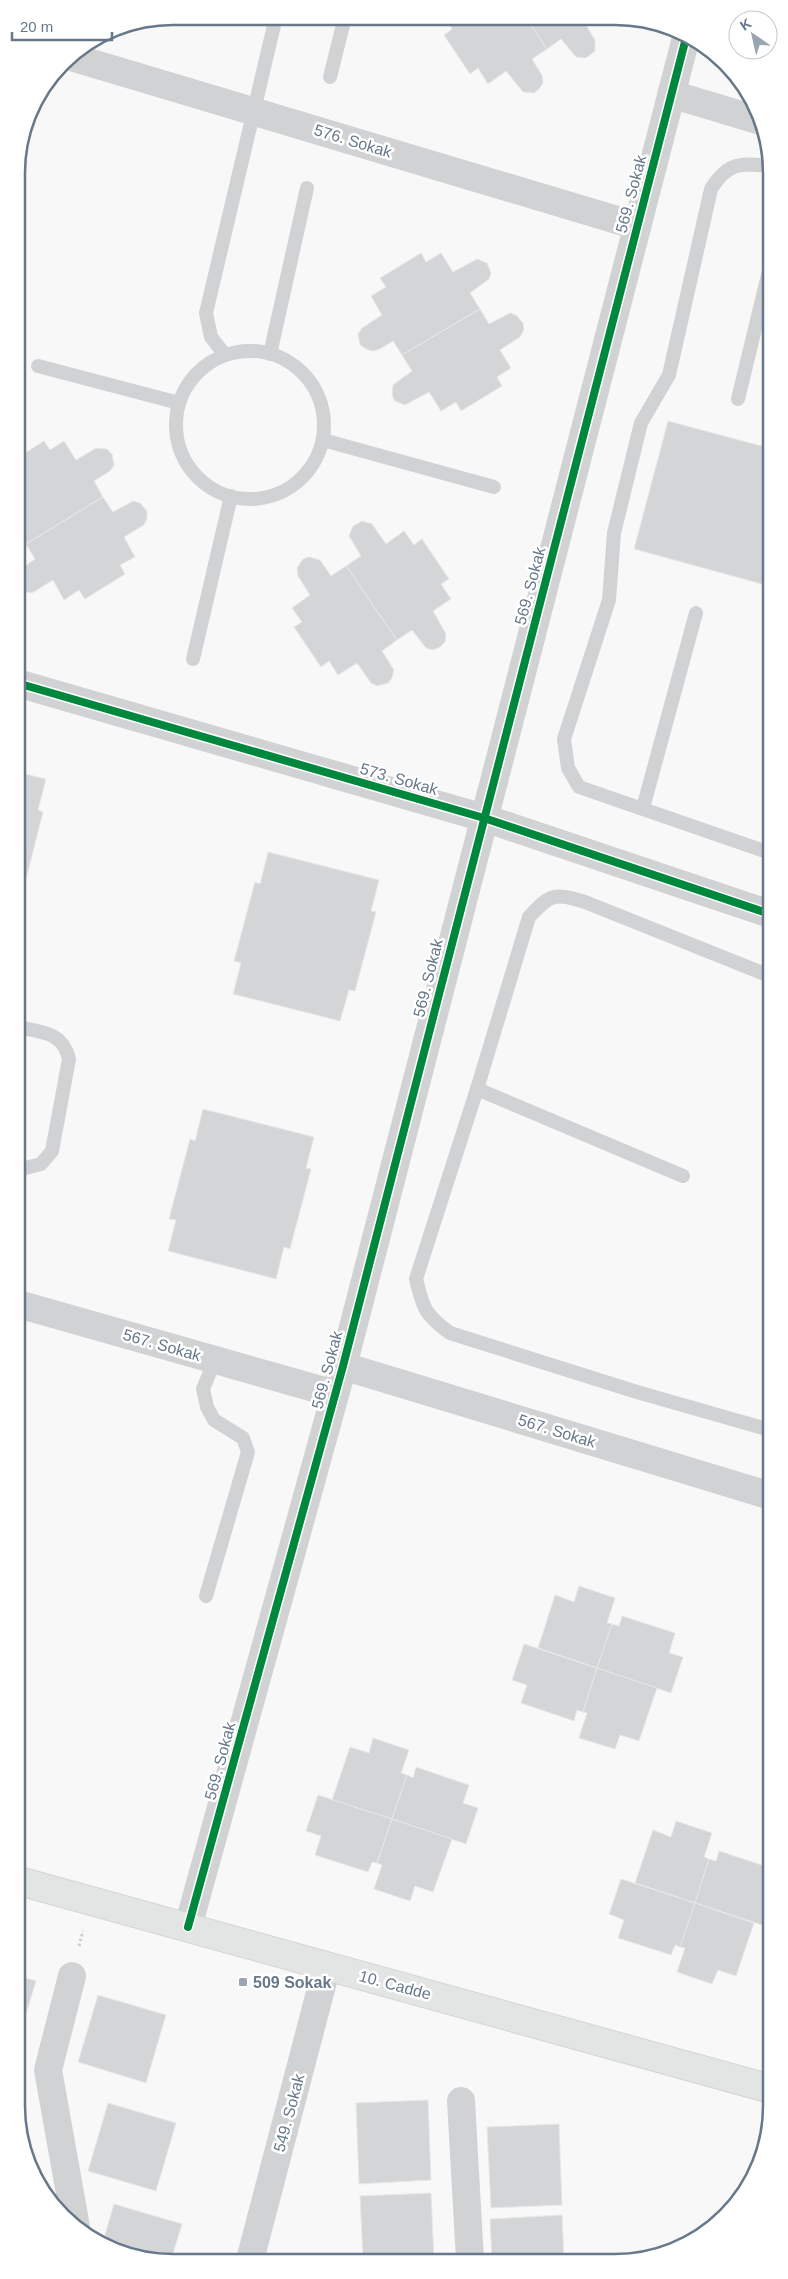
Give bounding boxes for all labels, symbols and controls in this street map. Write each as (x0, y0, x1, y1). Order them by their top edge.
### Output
scale bar (12, 10, 112, 42)
north arrow (728, 10, 778, 60)
text: K (737, 15, 754, 34)
text: 20 m (20, 18, 53, 35)
street label: 576. Sokak (312, 121, 395, 161)
street label: 569. Sokak (612, 152, 650, 235)
street label: 569. Sokak (511, 544, 549, 627)
street label: 573. Sokak (358, 760, 441, 798)
street label: 569. Sokak (410, 936, 446, 1019)
street label: 567. Sokak (121, 1326, 204, 1364)
street label: 569. Sokak (308, 1328, 346, 1411)
street label: 567. Sokak (516, 1411, 599, 1451)
street label: 569. Sokak (201, 1719, 239, 1802)
street label: 10. Cadde (357, 1967, 433, 2003)
place label: 509 Sokak (253, 1974, 331, 1991)
marker: 509 Sokak (237, 1976, 249, 1988)
street label: 549. Sokak (270, 2071, 308, 2154)

